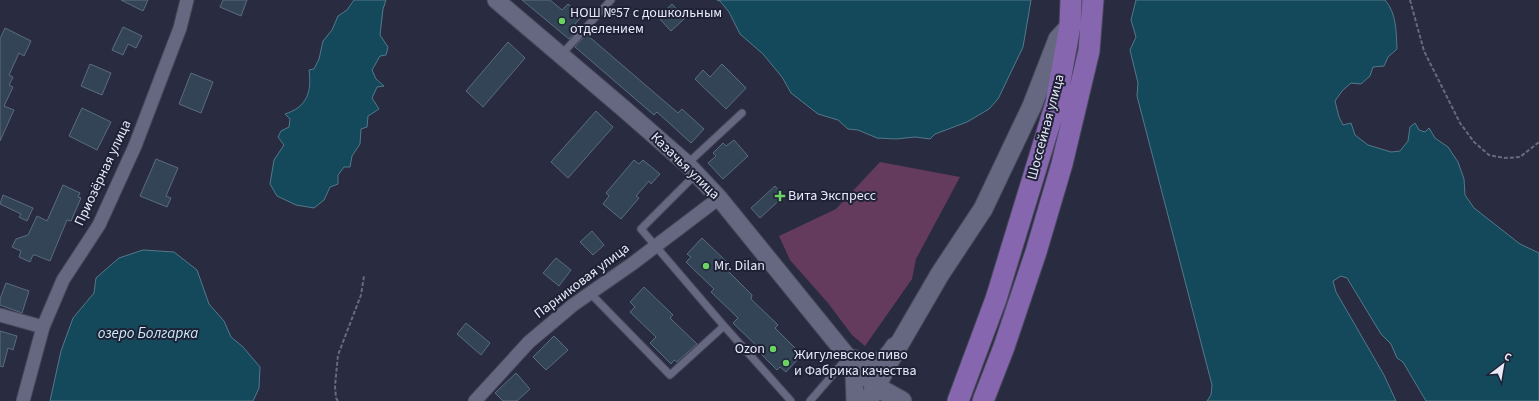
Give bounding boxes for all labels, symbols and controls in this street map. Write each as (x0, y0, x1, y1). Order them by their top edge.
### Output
place label: НОШ №57 с дошкольным отделением (570, 3, 722, 39)
marker: НОШ №57 с дошкольным отделением (557, 16, 567, 26)
street label: Шоссейная улица (1022, 72, 1070, 182)
street label: Приозёрная улица (70, 117, 136, 229)
street label: Казачья улица (646, 128, 724, 204)
place label: Вита Экспресс (788, 186, 877, 206)
marker: Вита Экспресс (775, 191, 785, 201)
street label: Парниковая улица (530, 238, 634, 324)
place label: Mr. Dilan (714, 256, 765, 276)
marker: Mr. Dilan (701, 261, 711, 271)
water label: озеро Болгарка (98, 323, 198, 344)
place label: Ozon (735, 339, 765, 359)
marker: Ozon (768, 344, 778, 354)
place label: Жигулевское пиво и Фабрика качества (794, 345, 917, 381)
north arrow (1483, 345, 1523, 385)
text: С (1501, 349, 1515, 365)
marker: Жигулевское пиво и Фабрика качества (781, 358, 791, 368)

